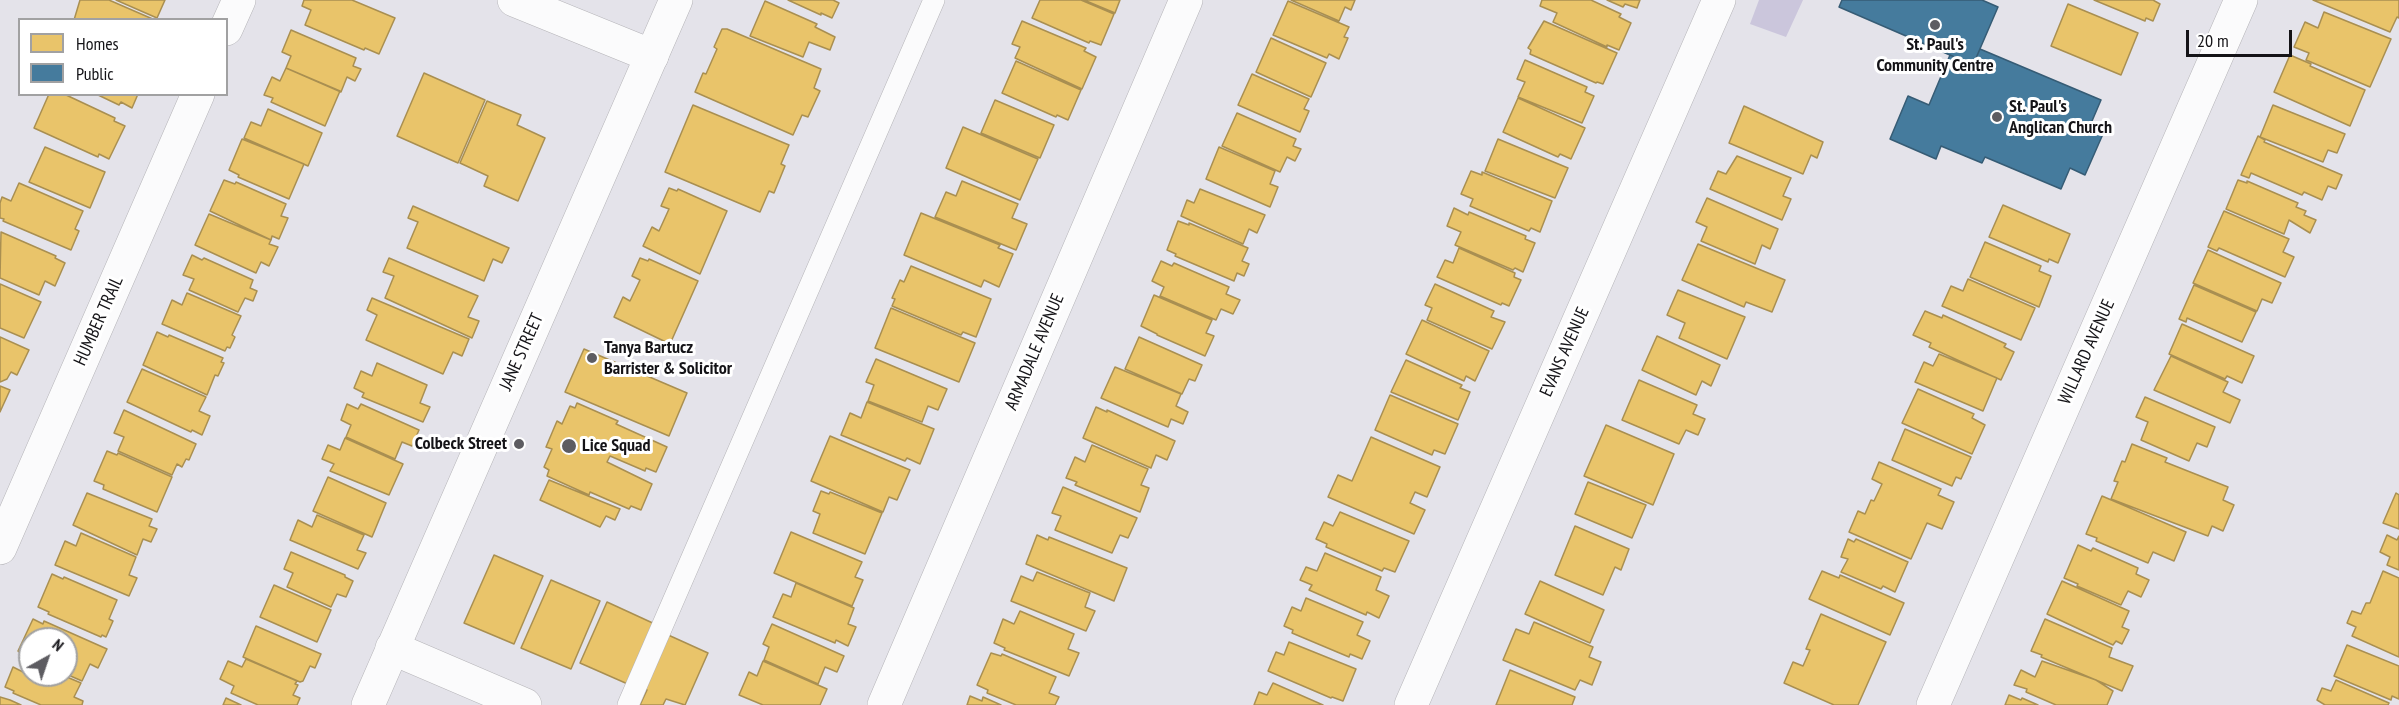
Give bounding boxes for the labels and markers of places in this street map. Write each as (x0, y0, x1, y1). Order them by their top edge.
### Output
marker: St. Paul's Community Centre (1928, 18, 1942, 32)
place label: St. Paul's Community Centre (1876, 34, 1994, 76)
place label: St. Paul's Anglican Church (2009, 96, 2112, 138)
marker: St. Paul's Anglican Church (1990, 110, 2004, 124)
place label: Tanya Bartucz Barrister & Solicitor (604, 337, 732, 380)
marker: Tanya Bartucz Barrister & Solicitor (585, 351, 599, 365)
place label: Colbeck Street (415, 433, 507, 455)
place label: Lice Squad (582, 435, 650, 457)
marker: Colbeck Street (512, 437, 526, 451)
marker: Lice Squad (560, 437, 578, 455)

